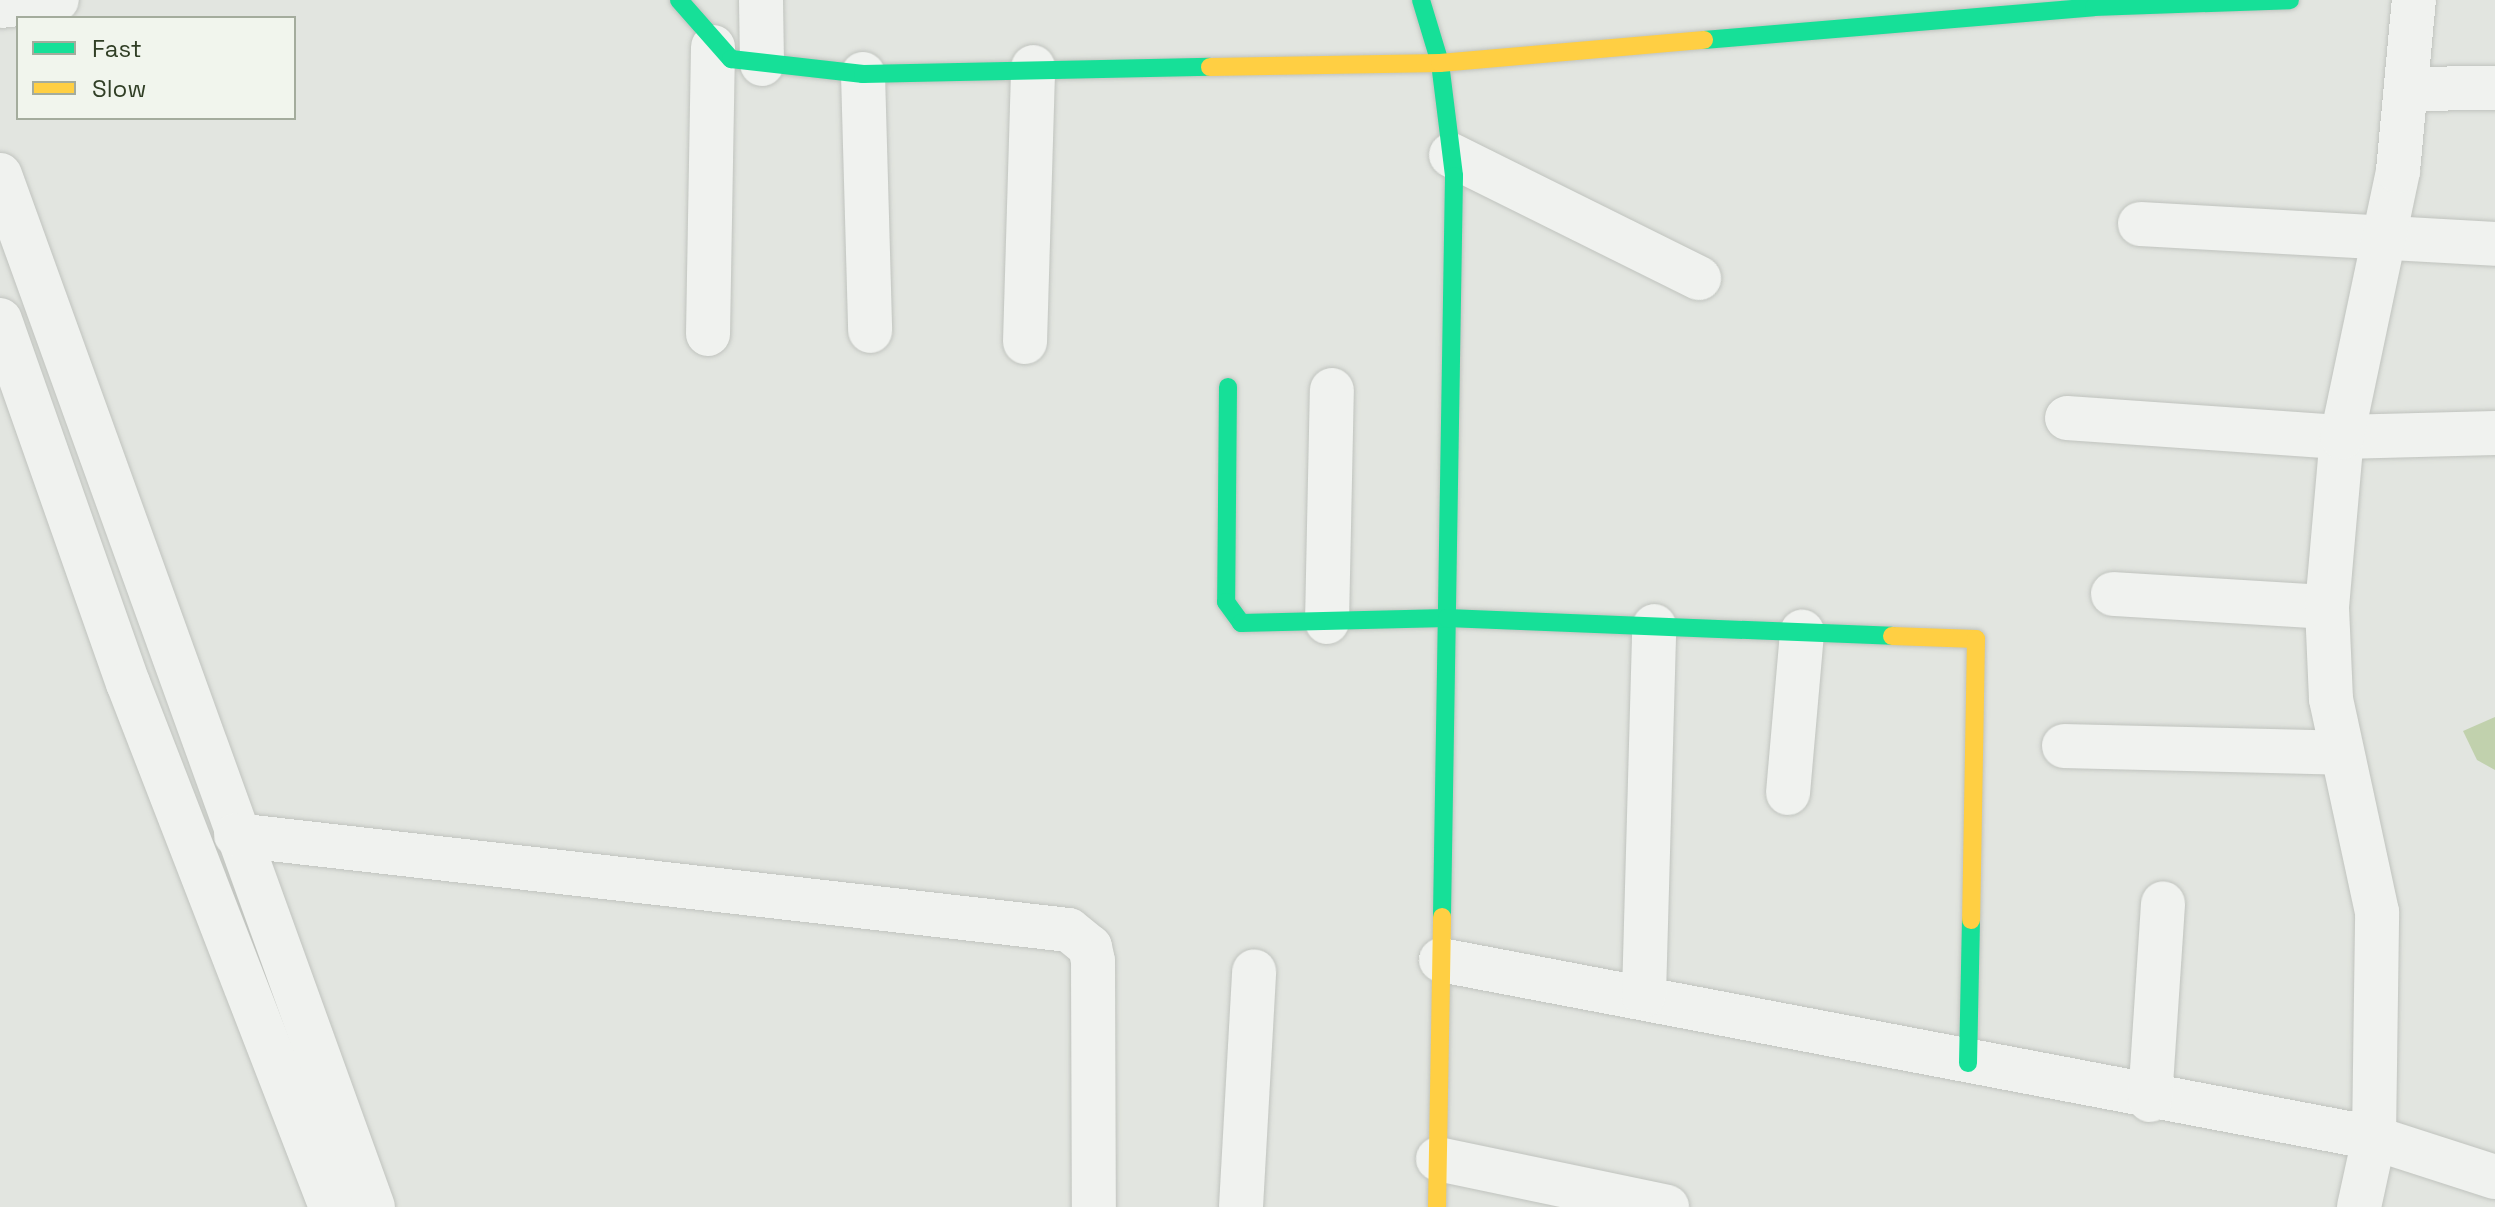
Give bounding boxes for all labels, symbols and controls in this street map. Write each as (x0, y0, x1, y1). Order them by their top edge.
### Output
legend (16, 16, 296, 120)
text: Fast (92, 33, 142, 64)
text: Slow (92, 73, 146, 104)

